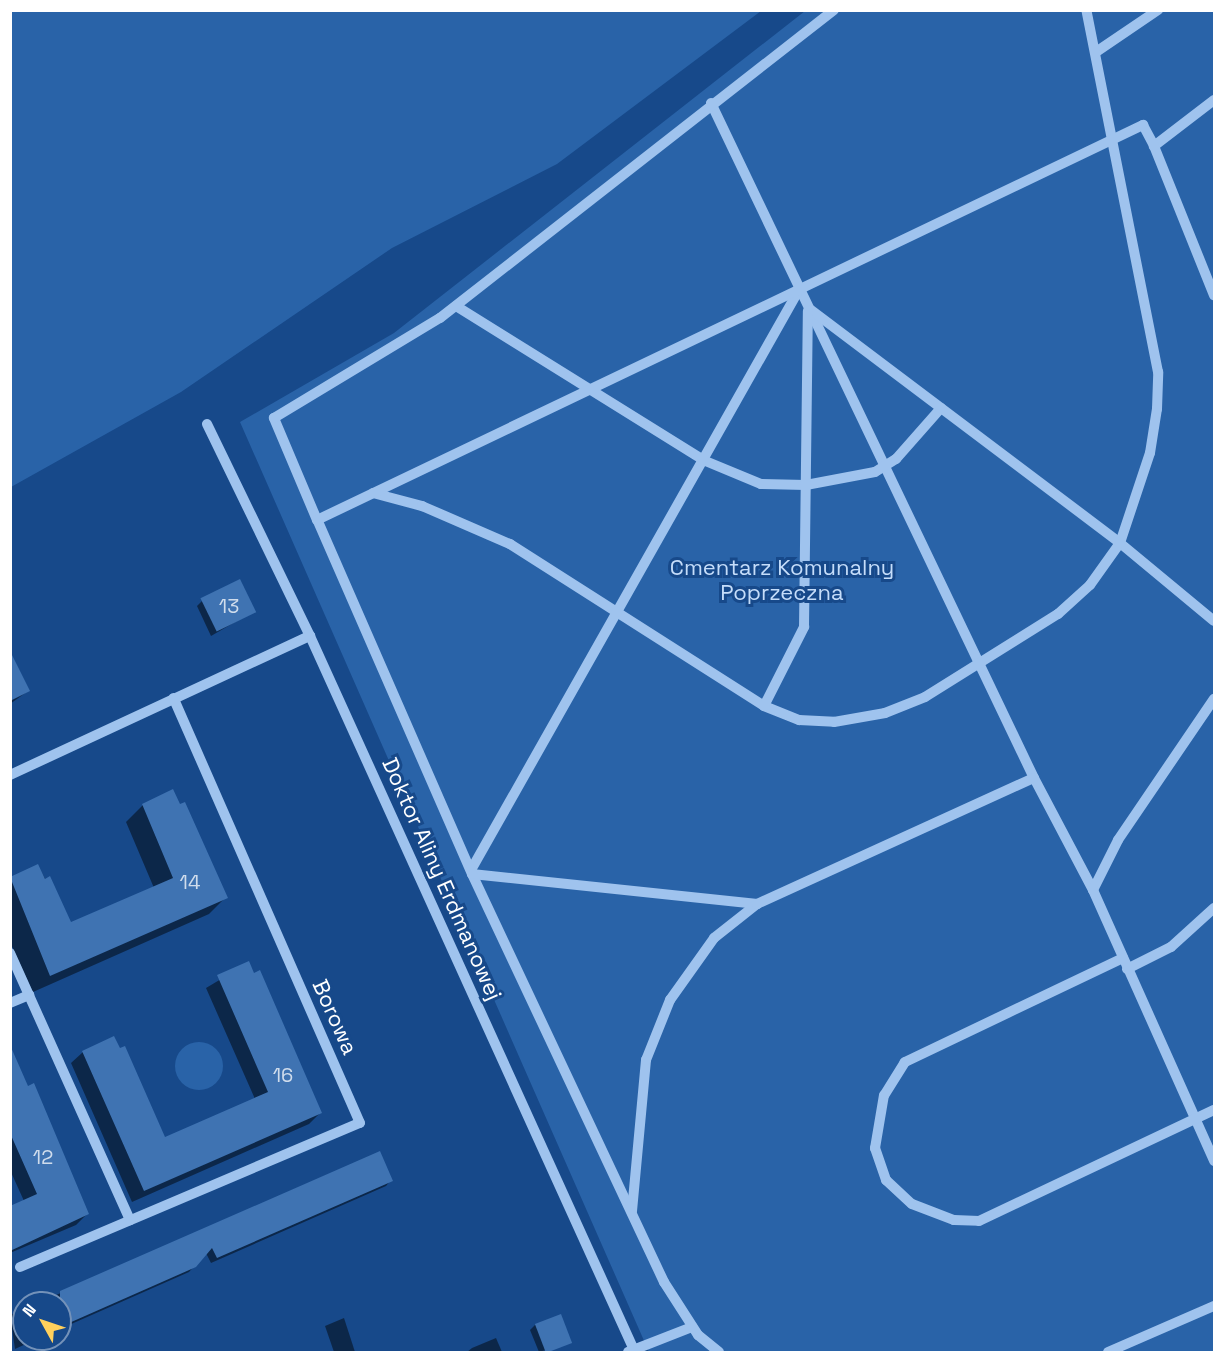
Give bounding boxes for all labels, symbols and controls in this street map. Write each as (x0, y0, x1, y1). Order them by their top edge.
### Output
park label: Cmentarz Komunalny Poprzeczna (670, 554, 894, 606)
house number: 13 (219, 594, 239, 618)
street label: Doktor Aliny Erdmanowej (376, 753, 508, 1005)
house number: 14 (180, 870, 200, 894)
street label: Borowa (307, 975, 363, 1059)
house number: 16 (273, 1063, 293, 1087)
house number: 12 (33, 1145, 53, 1169)
north arrow (12, 1291, 72, 1351)
text: N (18, 1300, 41, 1321)

